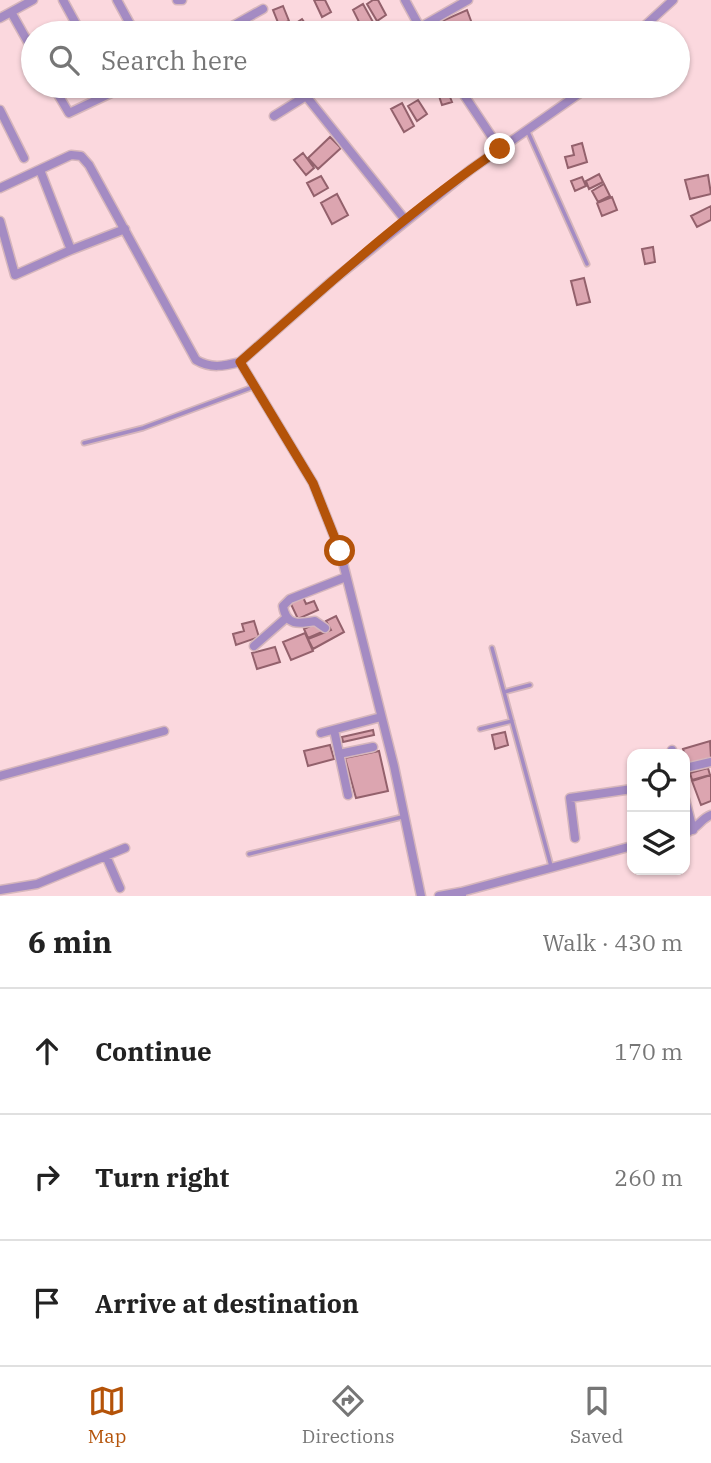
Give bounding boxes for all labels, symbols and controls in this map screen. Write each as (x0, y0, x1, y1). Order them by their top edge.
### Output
search box (21, 21, 690, 98)
icon: search (45, 41, 83, 79)
text: Search here (101, 43, 247, 77)
route end (484, 133, 515, 164)
route start (324, 535, 355, 566)
map controls (627, 749, 690, 875)
button: locate (627, 749, 690, 812)
button: layers (627, 812, 690, 875)
text: 6 min (28, 922, 112, 961)
text: Walk · 430 m (542, 927, 683, 957)
icon: ahead (28, 1032, 66, 1070)
text: Continue (95, 1034, 212, 1068)
text: 170 m (614, 1036, 683, 1066)
icon: right (28, 1158, 66, 1196)
text: Turn right (95, 1160, 229, 1194)
text: 260 m (614, 1162, 683, 1192)
icon: arrive (28, 1284, 66, 1322)
text: Arrive at destination (95, 1286, 359, 1320)
tab: Map (88, 1382, 126, 1448)
tab: Directions (302, 1382, 395, 1448)
tab: Saved (570, 1382, 623, 1448)

